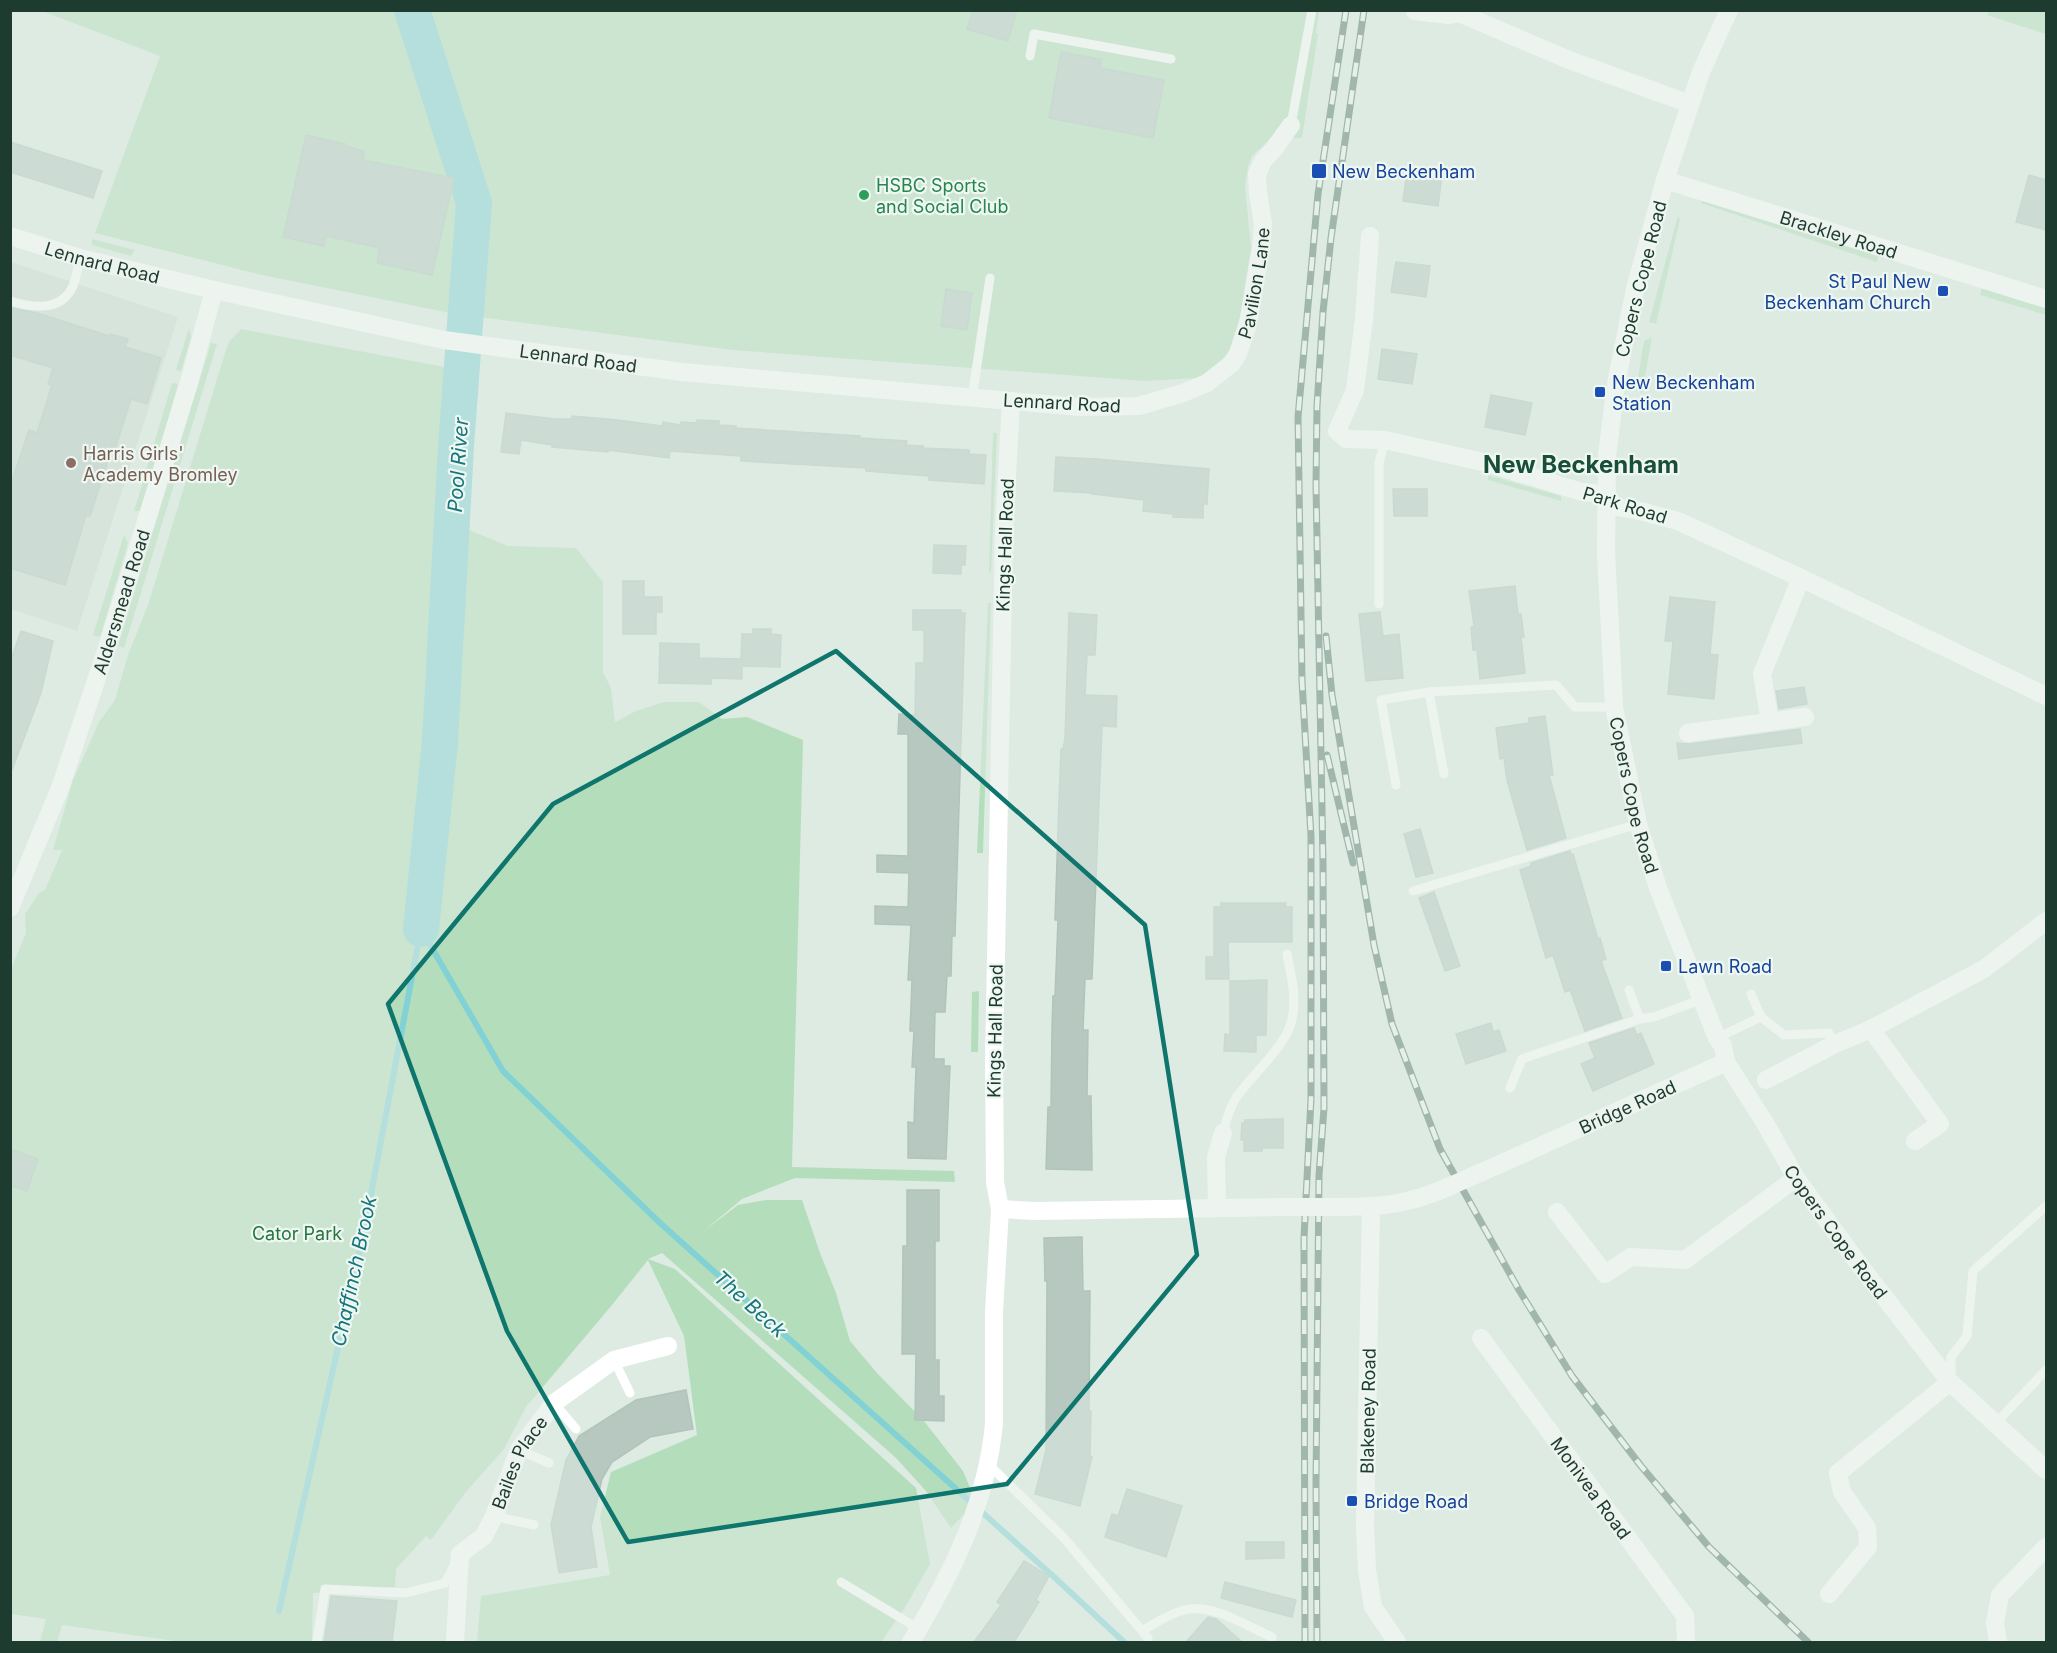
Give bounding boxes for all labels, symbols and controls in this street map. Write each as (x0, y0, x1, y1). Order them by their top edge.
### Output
place label: New Beckenham (1332, 161, 1475, 182)
marker: New Beckenham (1310, 162, 1328, 180)
place label: HSBC Sports and Social Club (876, 175, 1009, 217)
marker: HSBC Sports and Social Club (857, 188, 871, 202)
street label: Copers Cope Road (1611, 198, 1671, 360)
street label: Brackley Road (1777, 206, 1900, 262)
street label: Pavilion Lane (1233, 227, 1273, 341)
street label: Lennard Road (42, 237, 162, 287)
place label: St Paul New Beckenham Church (1764, 271, 1931, 313)
marker: St Paul New Beckenham Church (1936, 284, 1950, 298)
street label: Lennard Road (518, 340, 638, 376)
place label: New Beckenham Station (1612, 372, 1755, 414)
marker: New Beckenham Station (1593, 385, 1607, 399)
street label: Lennard Road (1003, 389, 1121, 417)
water label: Pool River (443, 416, 473, 513)
place label: Harris Girls' Academy Bromley (83, 443, 238, 485)
district label: New Beckenham (1483, 450, 1679, 479)
marker: Harris Girls' Academy Bromley (64, 456, 78, 470)
street label: Kings Hall Road (992, 478, 1018, 612)
street label: Park Road (1580, 482, 1670, 528)
street label: Aldersmead Road (88, 527, 153, 677)
street label: Copers Cope Road (1606, 715, 1663, 876)
place label: Lawn Road (1678, 956, 1772, 977)
marker: Lawn Road (1659, 959, 1673, 973)
street label: Kings Hall Road (983, 964, 1007, 1098)
street label: Bridge Road (1575, 1076, 1679, 1138)
street label: Copers Cope Road (1780, 1161, 1892, 1303)
water label: Chaffinch Brook (326, 1192, 382, 1349)
park label: Cator Park (252, 1223, 342, 1244)
water label: The Beck (709, 1265, 792, 1343)
street label: Blakeney Road (1356, 1348, 1380, 1474)
street label: Bailes Place (487, 1412, 551, 1512)
street label: Monivea Road (1547, 1433, 1635, 1543)
place label: Bridge Road (1364, 1491, 1468, 1512)
marker: Bridge Road (1345, 1494, 1359, 1508)

